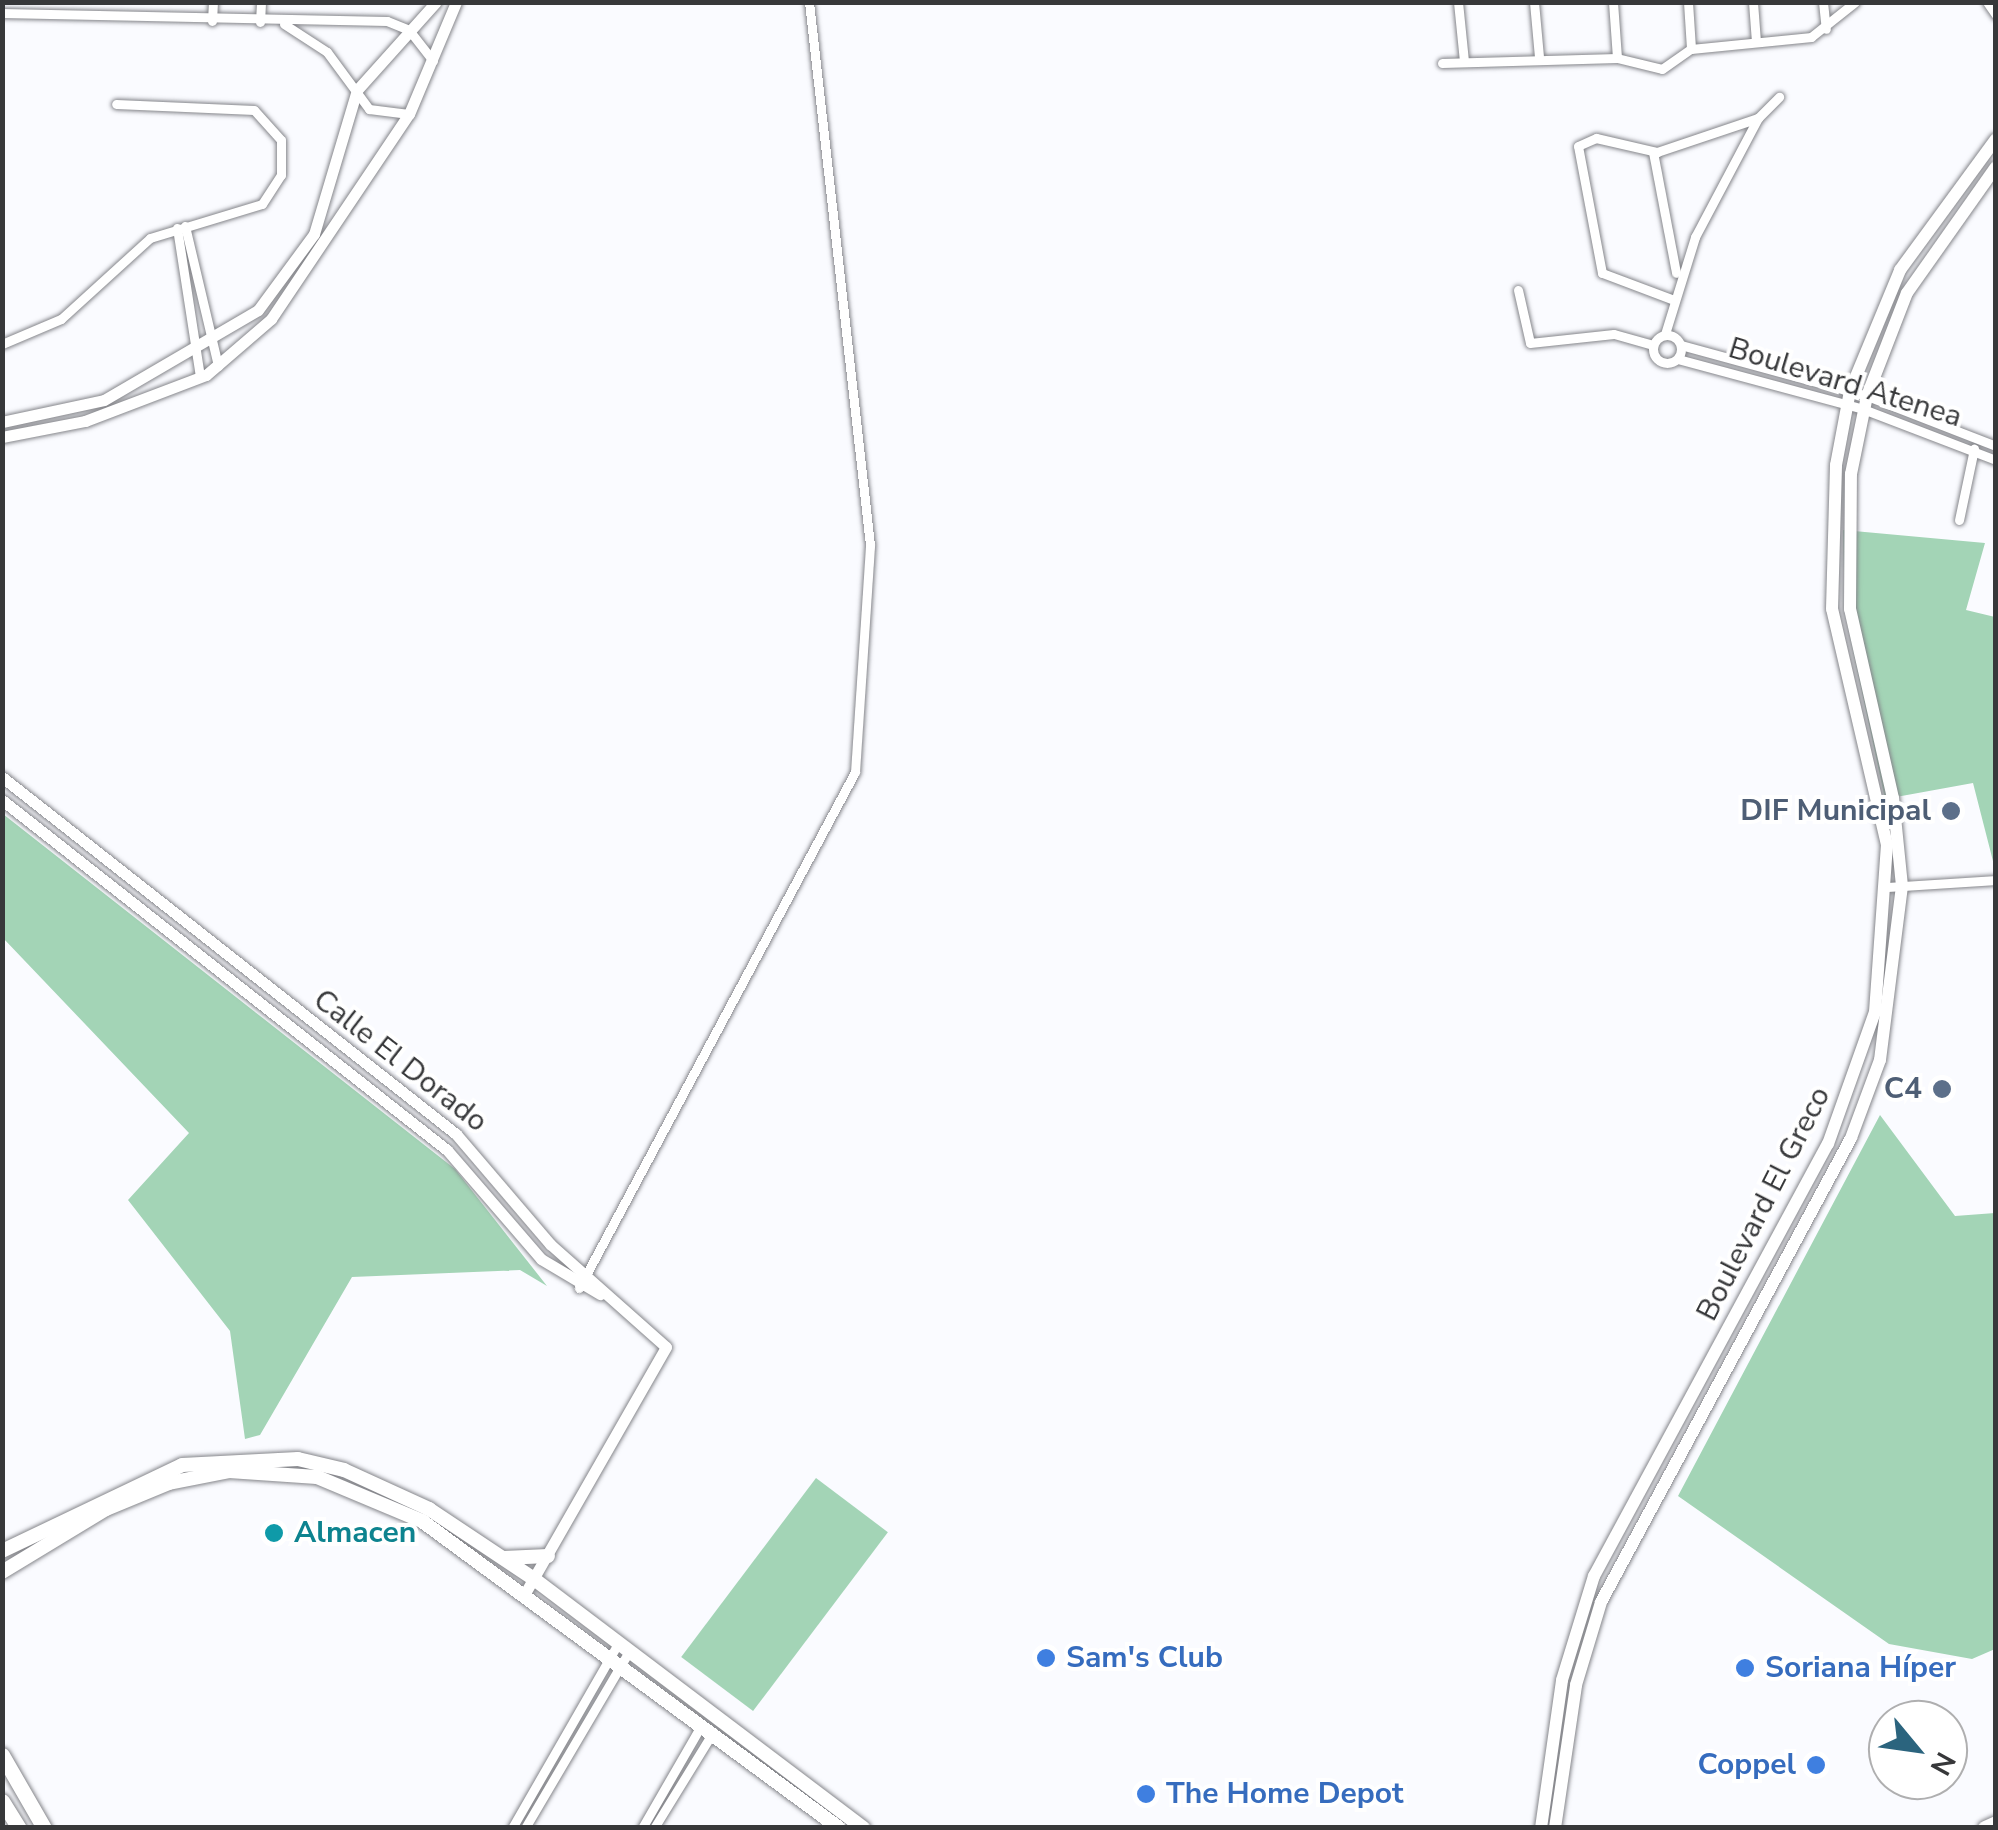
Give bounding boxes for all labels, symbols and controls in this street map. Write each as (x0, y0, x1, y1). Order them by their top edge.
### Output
street label: Boulevard Atenea (1724, 330, 1966, 436)
place label: DIF Municipal (1740, 793, 1931, 829)
marker: DIF Municipal (1940, 800, 1962, 822)
street label: Calle El Dorado (306, 982, 494, 1140)
place label: C4 (1884, 1071, 1922, 1107)
marker: C4 (1931, 1078, 1953, 1100)
street label: Boulevard El Greco (1689, 1081, 1839, 1327)
place label: Almacen (294, 1515, 416, 1551)
marker: Almacen (263, 1522, 285, 1544)
place label: Sam's Club (1066, 1640, 1223, 1676)
marker: Sam's Club (1035, 1647, 1057, 1669)
place label: Soriana Híper (1765, 1650, 1956, 1686)
marker: Soriana Híper (1734, 1657, 1756, 1679)
north arrow (1868, 1700, 1968, 1800)
text: N (1921, 1745, 1964, 1782)
place label: Coppel (1698, 1747, 1796, 1783)
marker: Coppel (1805, 1754, 1827, 1776)
place label: The Home Depot (1166, 1776, 1403, 1812)
marker: The Home Depot (1135, 1783, 1157, 1805)

